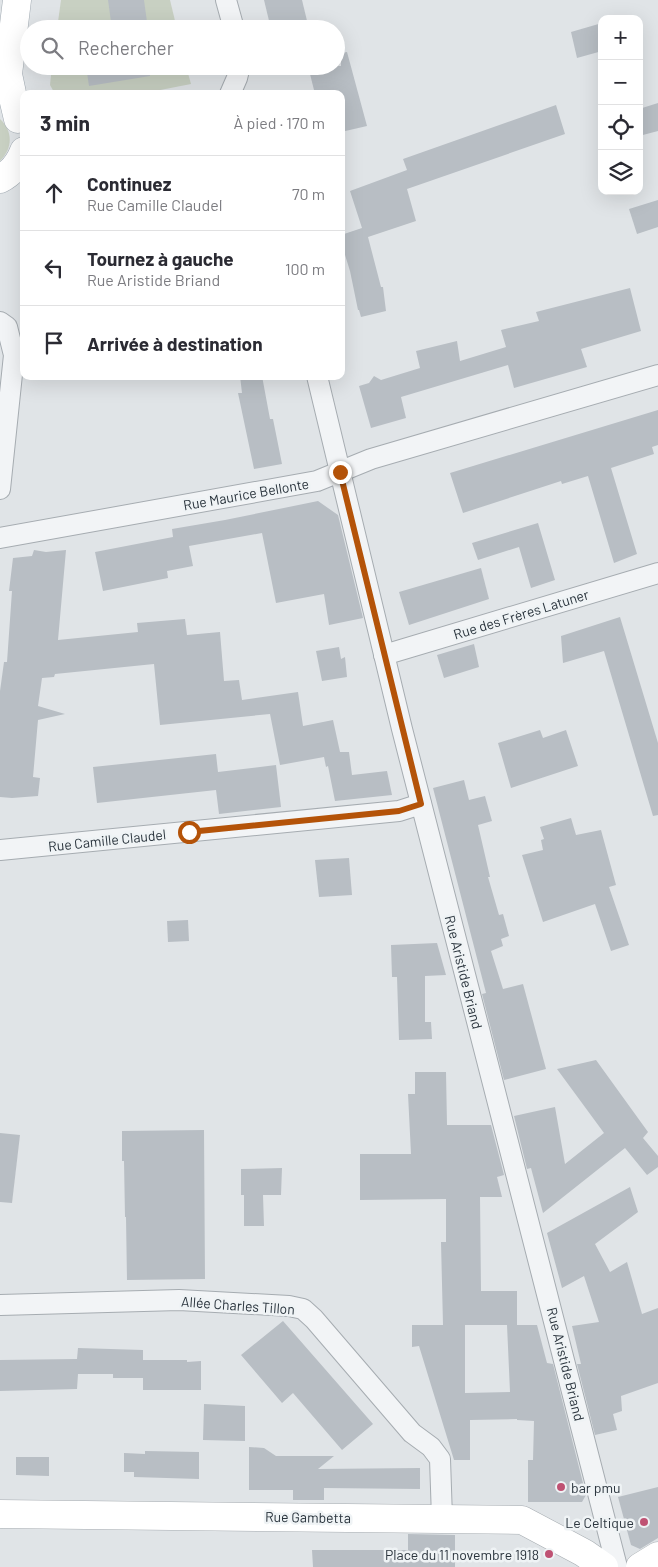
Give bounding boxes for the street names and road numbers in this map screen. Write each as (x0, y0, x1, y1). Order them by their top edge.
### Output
street label: Rue Maurice Bellonte (182, 475, 310, 513)
street label: Rue des Frères Latuner (451, 585, 591, 643)
street label: Rue Camille Claudel (47, 825, 167, 855)
street label: Rue Aristide Briand (442, 913, 486, 1031)
street label: Allée Charles Tillon (181, 1293, 295, 1317)
street label: Rue Aristide Briand (544, 1305, 588, 1423)
street label: Rue Gambetta (265, 1508, 351, 1526)

